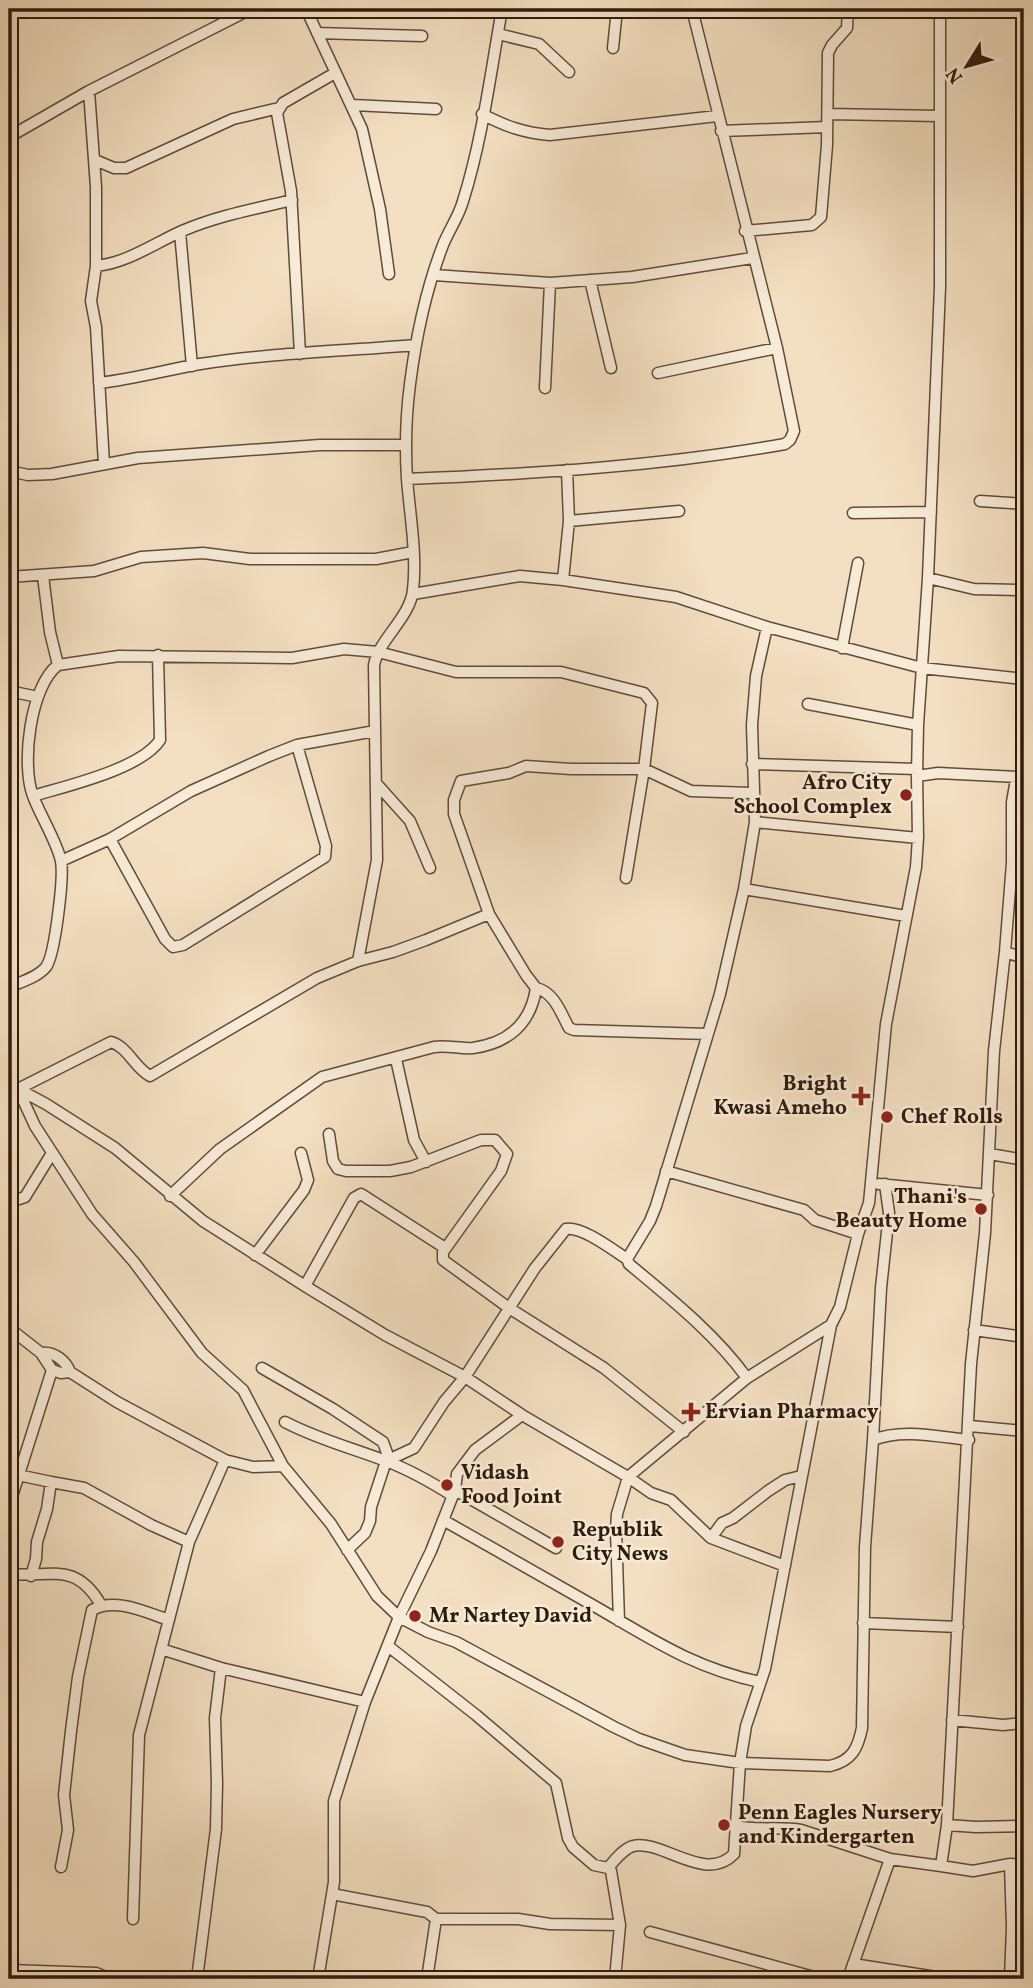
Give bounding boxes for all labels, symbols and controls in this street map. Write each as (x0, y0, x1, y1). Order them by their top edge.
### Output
north arrow (932, 32, 1002, 102)
text: N (940, 62, 970, 88)
place label: Afro City School Complex (734, 769, 892, 822)
marker: Afro City School Complex (898, 787, 914, 803)
place label: Bright Kwasi Ameho (714, 1070, 847, 1123)
marker: Bright Kwasi Ameho (853, 1088, 869, 1104)
place label: Chef Rolls (901, 1103, 1003, 1132)
marker: Chef Rolls (879, 1109, 895, 1125)
place label: Thani's Beauty Home (835, 1183, 967, 1236)
marker: Thani's Beauty Home (973, 1201, 989, 1217)
place label: Ervian Pharmacy (705, 1398, 879, 1427)
marker: Ervian Pharmacy (683, 1404, 699, 1420)
place label: Vidash Food Joint (461, 1459, 562, 1512)
marker: Vidash Food Joint (439, 1477, 455, 1493)
place label: Republik City News (572, 1516, 668, 1569)
marker: Republik City News (550, 1534, 566, 1550)
place label: Mr Nartey David (429, 1602, 592, 1631)
marker: Mr Nartey David (407, 1608, 423, 1624)
place label: Penn Eagles Nursery and Kindergarten (738, 1799, 942, 1852)
marker: Penn Eagles Nursery and Kindergarten (716, 1817, 732, 1833)

